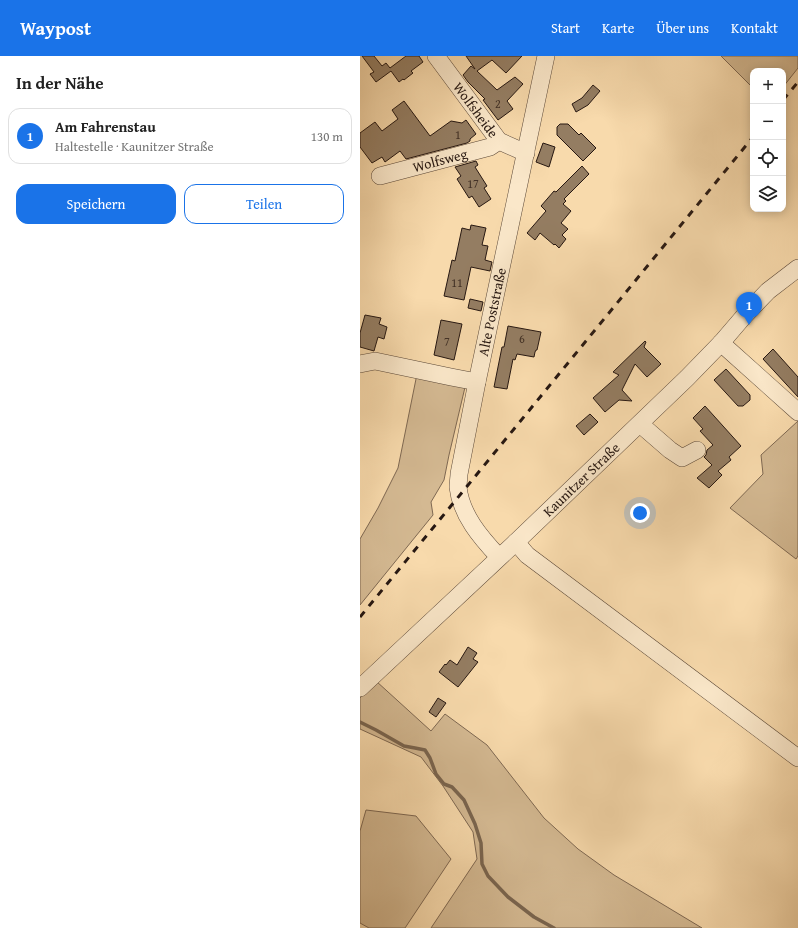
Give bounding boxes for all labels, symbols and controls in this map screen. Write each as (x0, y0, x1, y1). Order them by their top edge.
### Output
text: Waypost (20, 14, 91, 42)
text: Start (551, 18, 580, 38)
text: Karte (602, 18, 634, 38)
text: Über uns (656, 18, 709, 38)
text: Kontakt (731, 18, 778, 38)
map controls (750, 68, 786, 212)
button: + (750, 68, 786, 104)
text: In der Nähe (16, 70, 104, 95)
street label: Wolfsheide (449, 78, 504, 142)
house number: 2 (495, 95, 501, 112)
button: − (750, 104, 786, 140)
text: Am Fahrenstau (55, 116, 156, 137)
house number: 1 (455, 126, 461, 143)
text: 1 (27, 127, 33, 146)
text: 130 m (311, 127, 343, 146)
text: Haltestelle · Kaunitzer Straße (55, 137, 214, 156)
button: locate (750, 140, 786, 176)
street label: Wolfsweg (410, 143, 469, 177)
house number: 17 (467, 175, 479, 192)
button: layers (750, 176, 786, 212)
button: Speichern (16, 184, 176, 224)
button: Teilen (184, 184, 344, 224)
street label: Alte Poststraße (473, 265, 511, 358)
house number: 11 (451, 274, 463, 291)
pin: 1 (736, 292, 762, 325)
house number: 6 (519, 330, 525, 347)
house number: 7 (444, 333, 450, 350)
street label: Kaunitzer Straße (538, 437, 624, 521)
your location (630, 503, 650, 523)

